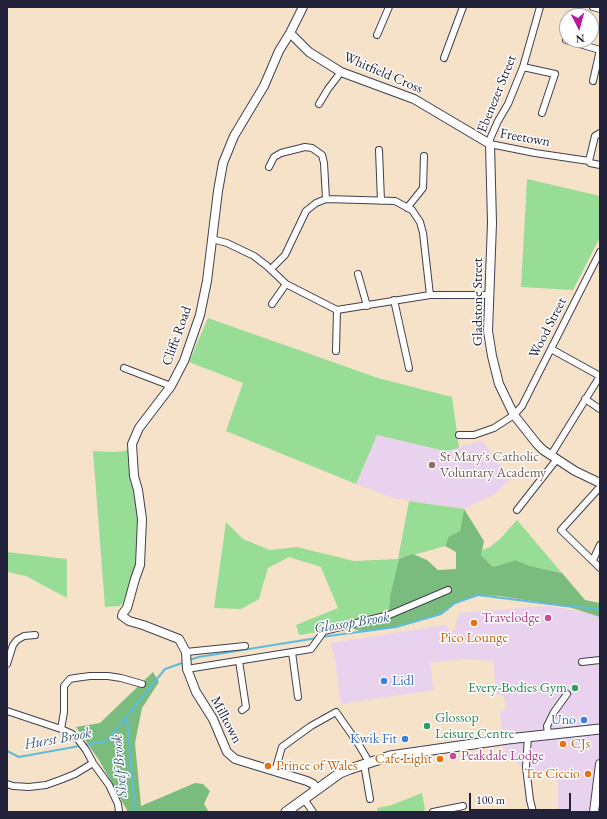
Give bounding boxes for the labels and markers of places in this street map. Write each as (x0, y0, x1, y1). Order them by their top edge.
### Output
place label: St Mary's Catholic Voluntary Academy (440, 449, 546, 482)
marker: St Mary's Catholic Voluntary Academy (427, 460, 437, 470)
place label: Travelodge (482, 610, 540, 626)
marker: Travelodge (543, 613, 553, 623)
marker: Pico Lounge (469, 618, 479, 628)
place label: Pico Lounge (440, 630, 508, 646)
place label: Lidl (392, 673, 414, 689)
marker: Lidl (379, 676, 389, 686)
place label: Every-Bodies Gym (468, 680, 567, 696)
marker: Every-Bodies Gym (570, 683, 580, 693)
place label: Glossop Leisure Centre (435, 710, 514, 742)
place label: Uno (551, 712, 576, 728)
marker: Uno (579, 715, 589, 725)
marker: Glossop Leisure Centre (422, 721, 432, 731)
place label: Kwik Fit (350, 731, 397, 747)
marker: Kwik Fit (400, 734, 410, 744)
place label: CJs (571, 736, 590, 752)
marker: CJs (558, 739, 568, 749)
place label: Peakdale Lodge (461, 748, 544, 764)
place label: Cafe Light (375, 751, 432, 767)
marker: Peakdale Lodge (448, 751, 458, 761)
marker: Cafe Light (435, 754, 445, 764)
place label: Prince of Wales (276, 758, 357, 774)
marker: Prince of Wales (263, 761, 273, 771)
place label: Tre Ciccio (524, 766, 580, 782)
marker: Tre Ciccio (583, 769, 593, 779)

